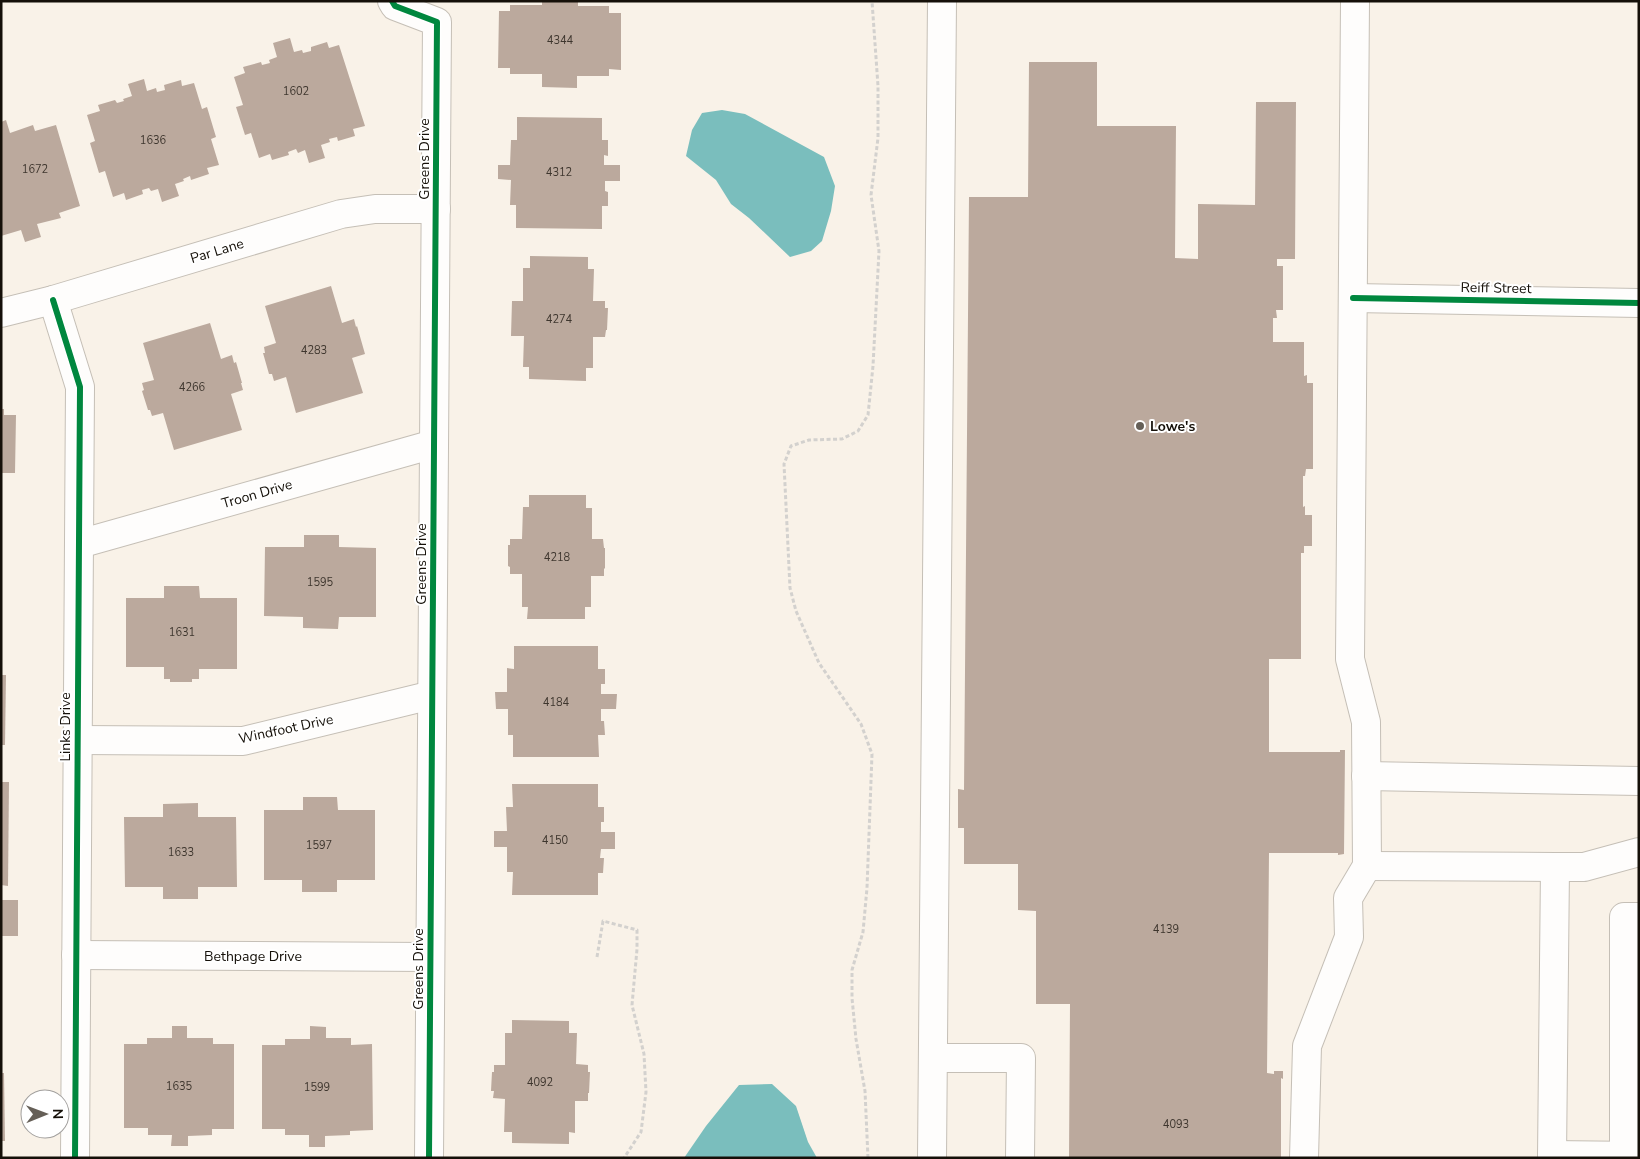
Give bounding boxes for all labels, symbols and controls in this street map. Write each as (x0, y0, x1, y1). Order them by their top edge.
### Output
house number: 4344 (547, 33, 574, 48)
house number: 1602 (283, 84, 309, 99)
street label: Greens Drive (415, 118, 434, 200)
house number: 1636 (140, 133, 167, 148)
house number: 1672 (22, 162, 48, 177)
house number: 4312 (546, 165, 572, 180)
street label: Par Lane (188, 234, 246, 268)
street label: Reiff Street (1460, 278, 1532, 298)
house number: 4274 (546, 312, 573, 327)
house number: 4283 (301, 343, 327, 358)
house number: 4266 (179, 380, 206, 395)
place label: Lowe's (1150, 417, 1195, 436)
marker: Lowe's (1134, 420, 1146, 432)
street label: Troon Drive (219, 475, 295, 513)
street label: Greens Drive (412, 523, 431, 605)
house number: 4218 (544, 550, 571, 565)
house number: 1595 (307, 575, 334, 590)
house number: 1631 (169, 625, 195, 640)
street label: Links Drive (56, 692, 75, 762)
house number: 4184 (543, 695, 570, 710)
street label: Windfoot Drive (237, 710, 335, 748)
house number: 4150 (542, 833, 569, 848)
house number: 1597 (306, 838, 332, 853)
house number: 1633 (168, 845, 194, 860)
house number: 4139 (1153, 922, 1179, 937)
street label: Greens Drive (409, 928, 428, 1010)
street label: Bethpage Drive (204, 947, 302, 966)
house number: 4092 (527, 1075, 553, 1090)
house number: 1635 (166, 1079, 193, 1094)
house number: 1599 (304, 1080, 330, 1095)
north arrow (20, 1089, 70, 1139)
text: N (48, 1108, 67, 1119)
house number: 4093 (1163, 1117, 1189, 1132)

